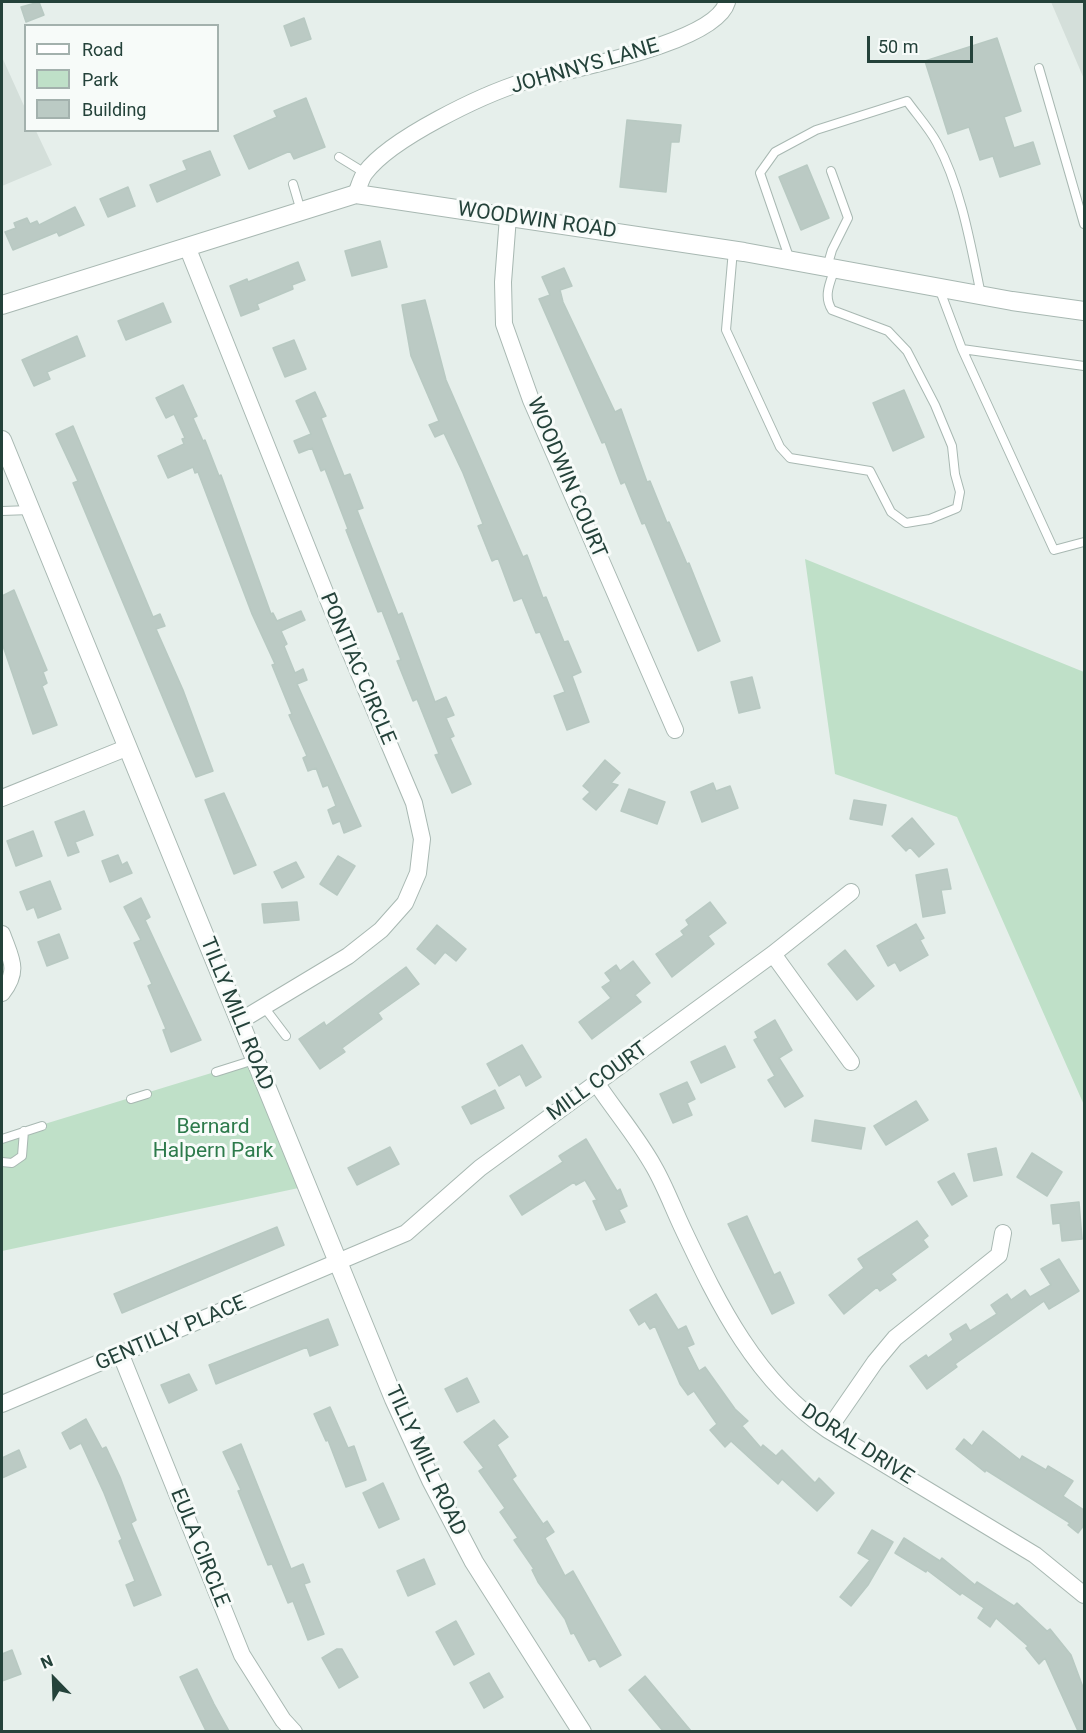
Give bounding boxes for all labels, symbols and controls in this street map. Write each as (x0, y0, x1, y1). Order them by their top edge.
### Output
legend (24, 24, 219, 132)
scale bar (870, 24, 976, 62)
street label: JOHNNYS LANE (508, 34, 662, 100)
text: 50 m (878, 36, 918, 57)
text: Road (82, 39, 123, 60)
text: Park (82, 69, 118, 90)
text: Building (82, 99, 146, 120)
street label: WOODWIN ROAD (456, 197, 618, 245)
street label: WOODWIN COURT (521, 394, 611, 562)
street label: PONTIAC CIRCLE (314, 589, 400, 749)
street label: TILLY MILL ROAD (194, 934, 278, 1094)
street label: MILL COURT (543, 1037, 653, 1127)
park label: Bernard Halpern Park (153, 1115, 273, 1165)
street label: GENTILLY PLACE (92, 1291, 250, 1377)
street label: TILLY MILL ROAD (379, 1382, 471, 1540)
street label: DORAL DRIVE (796, 1399, 918, 1491)
street label: EULA CIRCLE (164, 1485, 234, 1611)
north arrow (24, 1649, 84, 1709)
text: N (38, 1651, 56, 1673)

